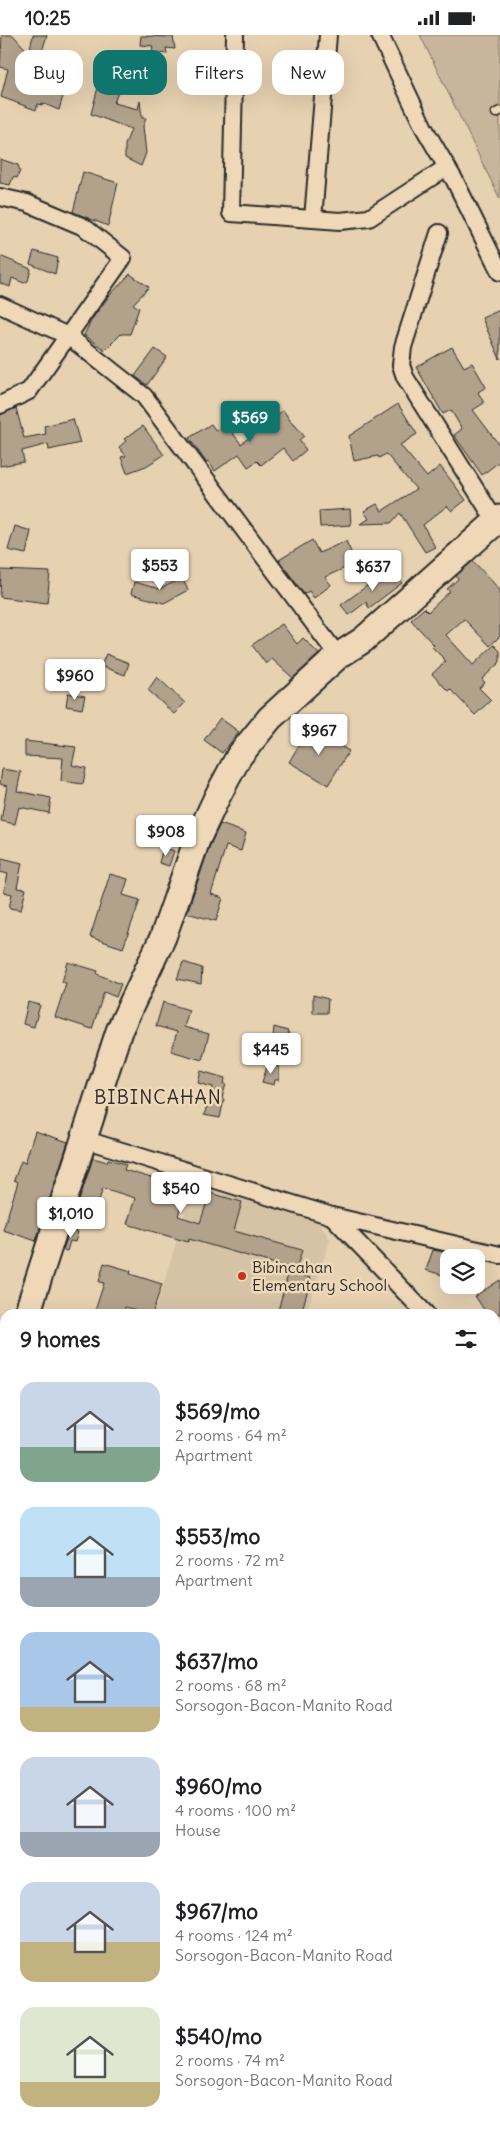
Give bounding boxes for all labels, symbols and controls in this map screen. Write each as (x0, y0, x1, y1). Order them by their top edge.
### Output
text: 10:25 (25, 6, 71, 30)
chip: Buy (15, 50, 83, 95)
chip: Rent (93, 50, 167, 95)
chip: Filters (177, 50, 262, 95)
chip: New (272, 50, 344, 95)
pin: $569 (220, 401, 280, 443)
text: $569 (232, 407, 268, 427)
pin: $553 (130, 549, 190, 591)
pin: $637 (343, 549, 403, 592)
text: $553 (142, 555, 178, 575)
text: $637 (355, 556, 391, 576)
pin: $960 (45, 659, 105, 701)
text: $960 (56, 665, 94, 685)
pin: $967 (289, 713, 349, 756)
text: $967 (301, 720, 337, 740)
pin: $908 (136, 815, 196, 857)
text: $908 (147, 821, 185, 841)
pin: $445 (241, 1033, 301, 1075)
text: $445 (253, 1039, 289, 1059)
district label: BIBINCAHAN (94, 1085, 222, 1109)
pin: $540 (151, 1171, 211, 1214)
text: $540 (162, 1178, 200, 1198)
pin: $1,010 (30, 1197, 112, 1239)
text: $1,010 (48, 1203, 94, 1223)
map controls (440, 1249, 485, 1294)
button: layers (440, 1249, 485, 1294)
place label: Bibincahan Elementary School (252, 1257, 387, 1295)
marker: Bibincahan Elementary School (236, 1270, 248, 1282)
icon: filters (452, 1325, 480, 1353)
text: 9 homes (20, 1326, 100, 1353)
text: $569/mo (175, 1398, 260, 1425)
icon: home (60, 1402, 120, 1462)
text: 2 rooms · 64 m² (175, 1425, 287, 1445)
text: Apartment (175, 1445, 253, 1465)
text: $553/mo (175, 1523, 260, 1550)
icon: home (60, 1527, 120, 1587)
text: 2 rooms · 72 m² (175, 1550, 285, 1570)
text: Apartment (175, 1570, 253, 1590)
text: $637/mo (175, 1648, 258, 1675)
icon: home (60, 1652, 120, 1712)
text: 2 rooms · 68 m² (175, 1675, 287, 1695)
text: Sorsogon-Bacon-Manito Road (175, 1695, 393, 1715)
text: $960/mo (175, 1773, 262, 1800)
icon: home (60, 1777, 120, 1837)
text: 4 rooms · 100 m² (175, 1800, 296, 1820)
text: House (175, 1820, 221, 1840)
text: $967/mo (175, 1898, 258, 1925)
icon: home (60, 1902, 120, 1962)
text: 4 rooms · 124 m² (175, 1925, 293, 1945)
text: Sorsogon-Bacon-Manito Road (175, 1945, 393, 1965)
text: $540/mo (175, 2023, 262, 2050)
icon: home (60, 2027, 120, 2087)
text: 2 rooms · 74 m² (175, 2050, 285, 2070)
text: Sorsogon-Bacon-Manito Road (175, 2070, 393, 2090)

